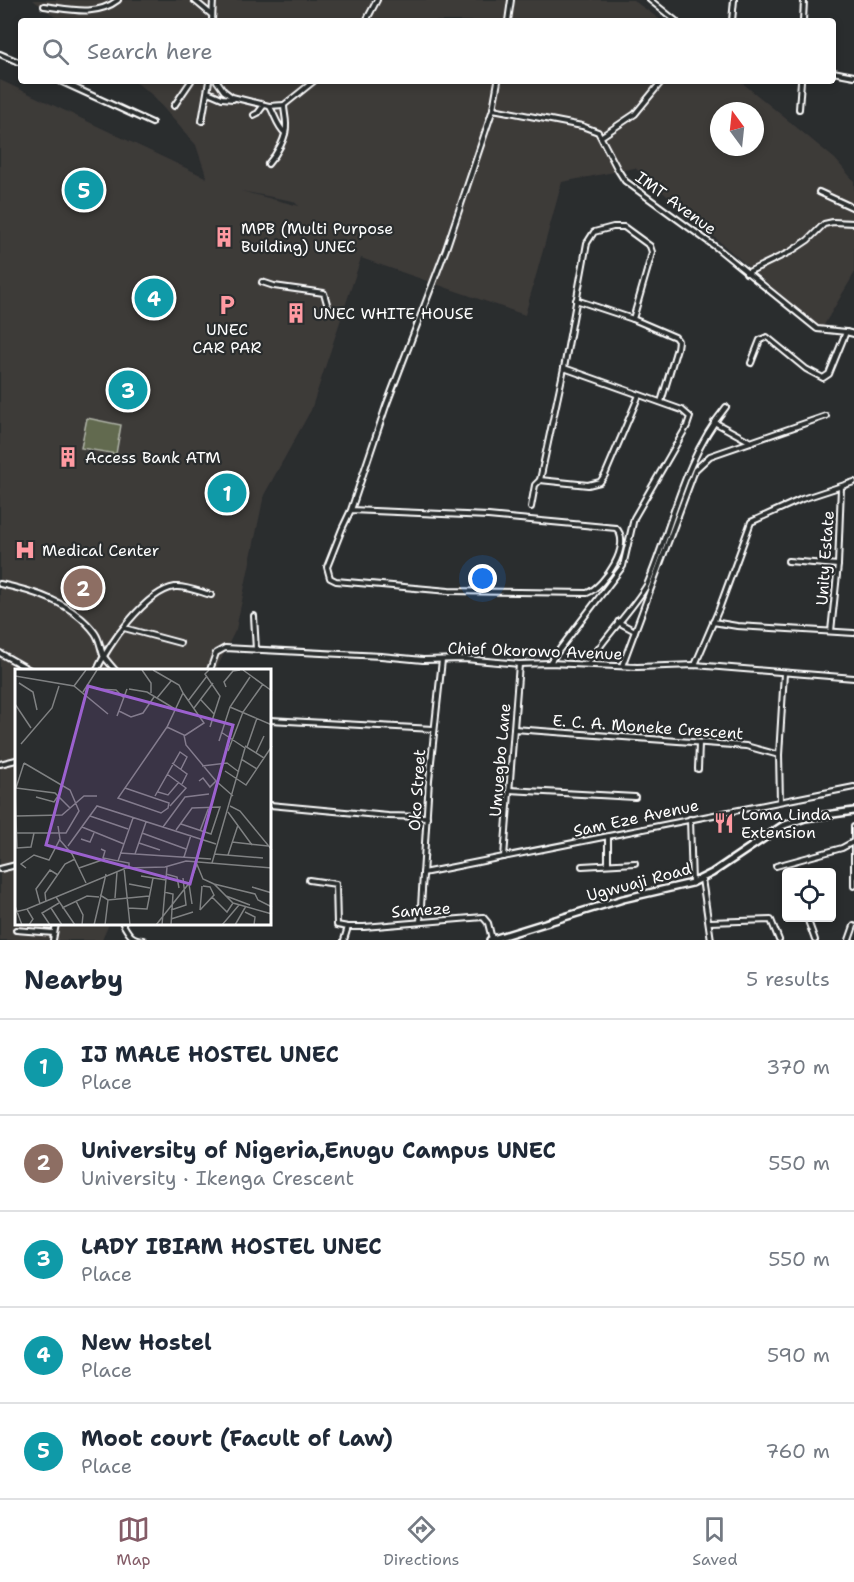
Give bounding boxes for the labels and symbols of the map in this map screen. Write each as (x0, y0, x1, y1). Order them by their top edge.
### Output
north arrow (710, 102, 764, 156)
street label: IMT Avenue (631, 167, 721, 239)
pin: 5 (64, 168, 104, 213)
place label: MPB (Multi Purpose Building) UNEC (241, 218, 393, 257)
building icon: MPB (Multi Purpose Building) UNEC (212, 225, 236, 249)
pin: 4 (134, 276, 174, 320)
parking icon: UNEC CAR PAR (215, 293, 239, 317)
building icon: UNEC WHITE HOUSE (284, 301, 308, 325)
place label: UNEC WHITE HOUSE (313, 303, 474, 324)
place label: UNEC CAR PAR (193, 319, 261, 358)
pin: 3 (108, 368, 148, 412)
building icon: Access Bank ATM (56, 445, 80, 469)
place label: Access Bank ATM (85, 447, 221, 468)
pin: 1 (208, 470, 246, 516)
street label: Unity Estate (811, 510, 839, 606)
hospital icon: Medical Center (13, 538, 37, 562)
place label: Medical Center (42, 540, 159, 561)
your location (468, 564, 497, 593)
pin: 2 (64, 566, 103, 610)
street label: Chief Okorowo Avenue (447, 637, 623, 665)
inset map (15, 669, 272, 925)
street label: Umuegbo Lane (485, 702, 515, 818)
street label: E. C. A. Moneke Crescent (552, 710, 744, 744)
street label: Oko Street (404, 748, 430, 832)
street label: Sam Eze Avenue (571, 794, 701, 842)
place label: Loma Linda Extension (741, 804, 831, 843)
restaurant icon: Loma Linda Extension (712, 811, 736, 835)
street label: Ugwuaji Road (584, 858, 694, 906)
street label: Sameze (391, 897, 451, 923)

